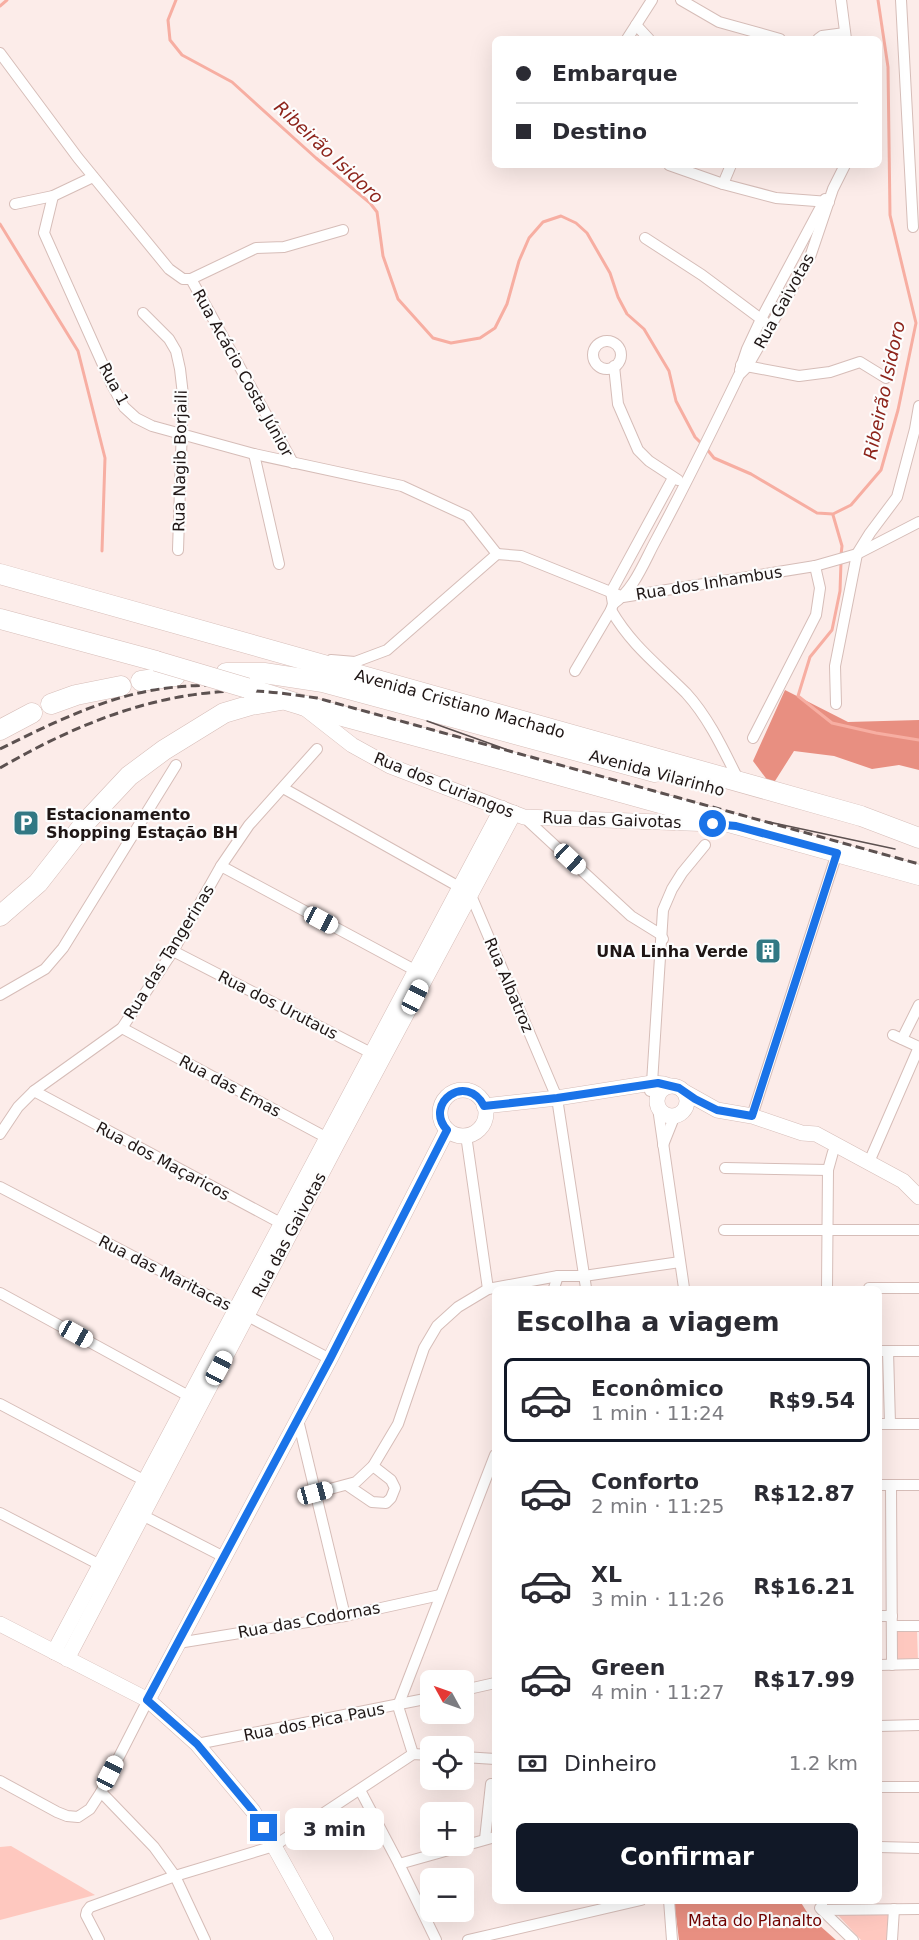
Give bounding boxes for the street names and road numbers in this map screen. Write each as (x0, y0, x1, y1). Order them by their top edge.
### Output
street label: Rua Gaivotas (750, 250, 818, 352)
street label: Rua Acácio Costa Júnior (189, 286, 297, 461)
street label: Rua 1 (95, 359, 133, 409)
street label: Rua Nagib Borjaili (169, 390, 191, 532)
street label: Rua dos Inhambus (635, 562, 783, 604)
street label: Avenida Cristiano Machado (353, 665, 567, 742)
street label: Avenida Vilarinho (587, 746, 727, 800)
street label: Rua dos Curiangos (371, 748, 517, 822)
street label: Rua das Gaivotas (542, 808, 682, 832)
street label: Rua das Tangerinas (120, 881, 218, 1023)
street label: Rua Albatroz (480, 935, 538, 1035)
street label: Rua dos Urutaus (215, 967, 341, 1043)
street label: Rua das Emas (176, 1051, 284, 1121)
street label: Rua dos Maçaricos (93, 1118, 233, 1204)
street label: Rua das Gaivotas (248, 1169, 330, 1301)
street label: Rua das Maritacas (95, 1231, 235, 1315)
street label: Rua das Codornas (236, 1598, 382, 1642)
street label: Rua dos Pica Paus (242, 1699, 386, 1745)

